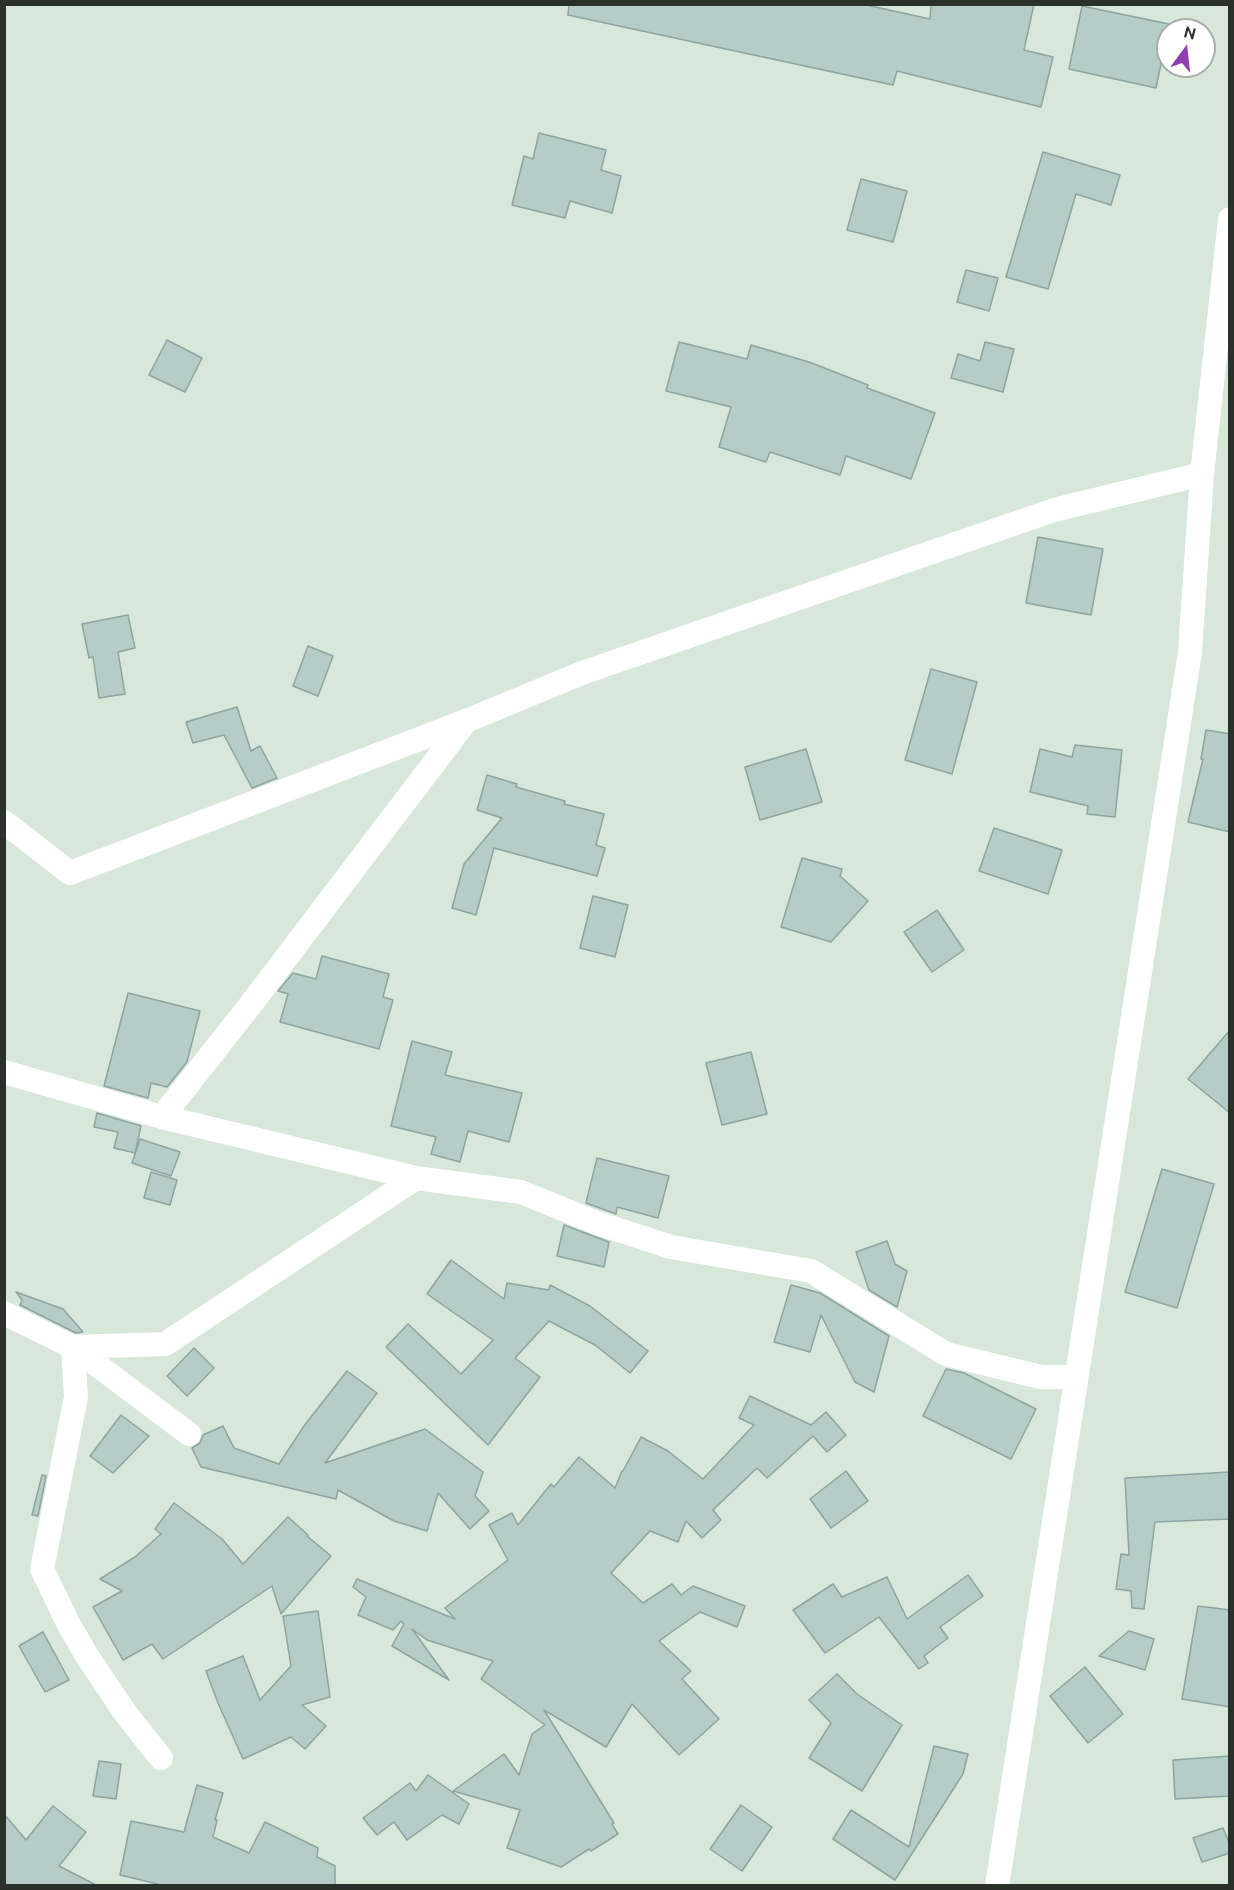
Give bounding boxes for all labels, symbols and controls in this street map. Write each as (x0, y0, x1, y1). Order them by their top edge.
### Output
north arrow (1156, 18, 1216, 78)
text: N (1182, 22, 1198, 43)

